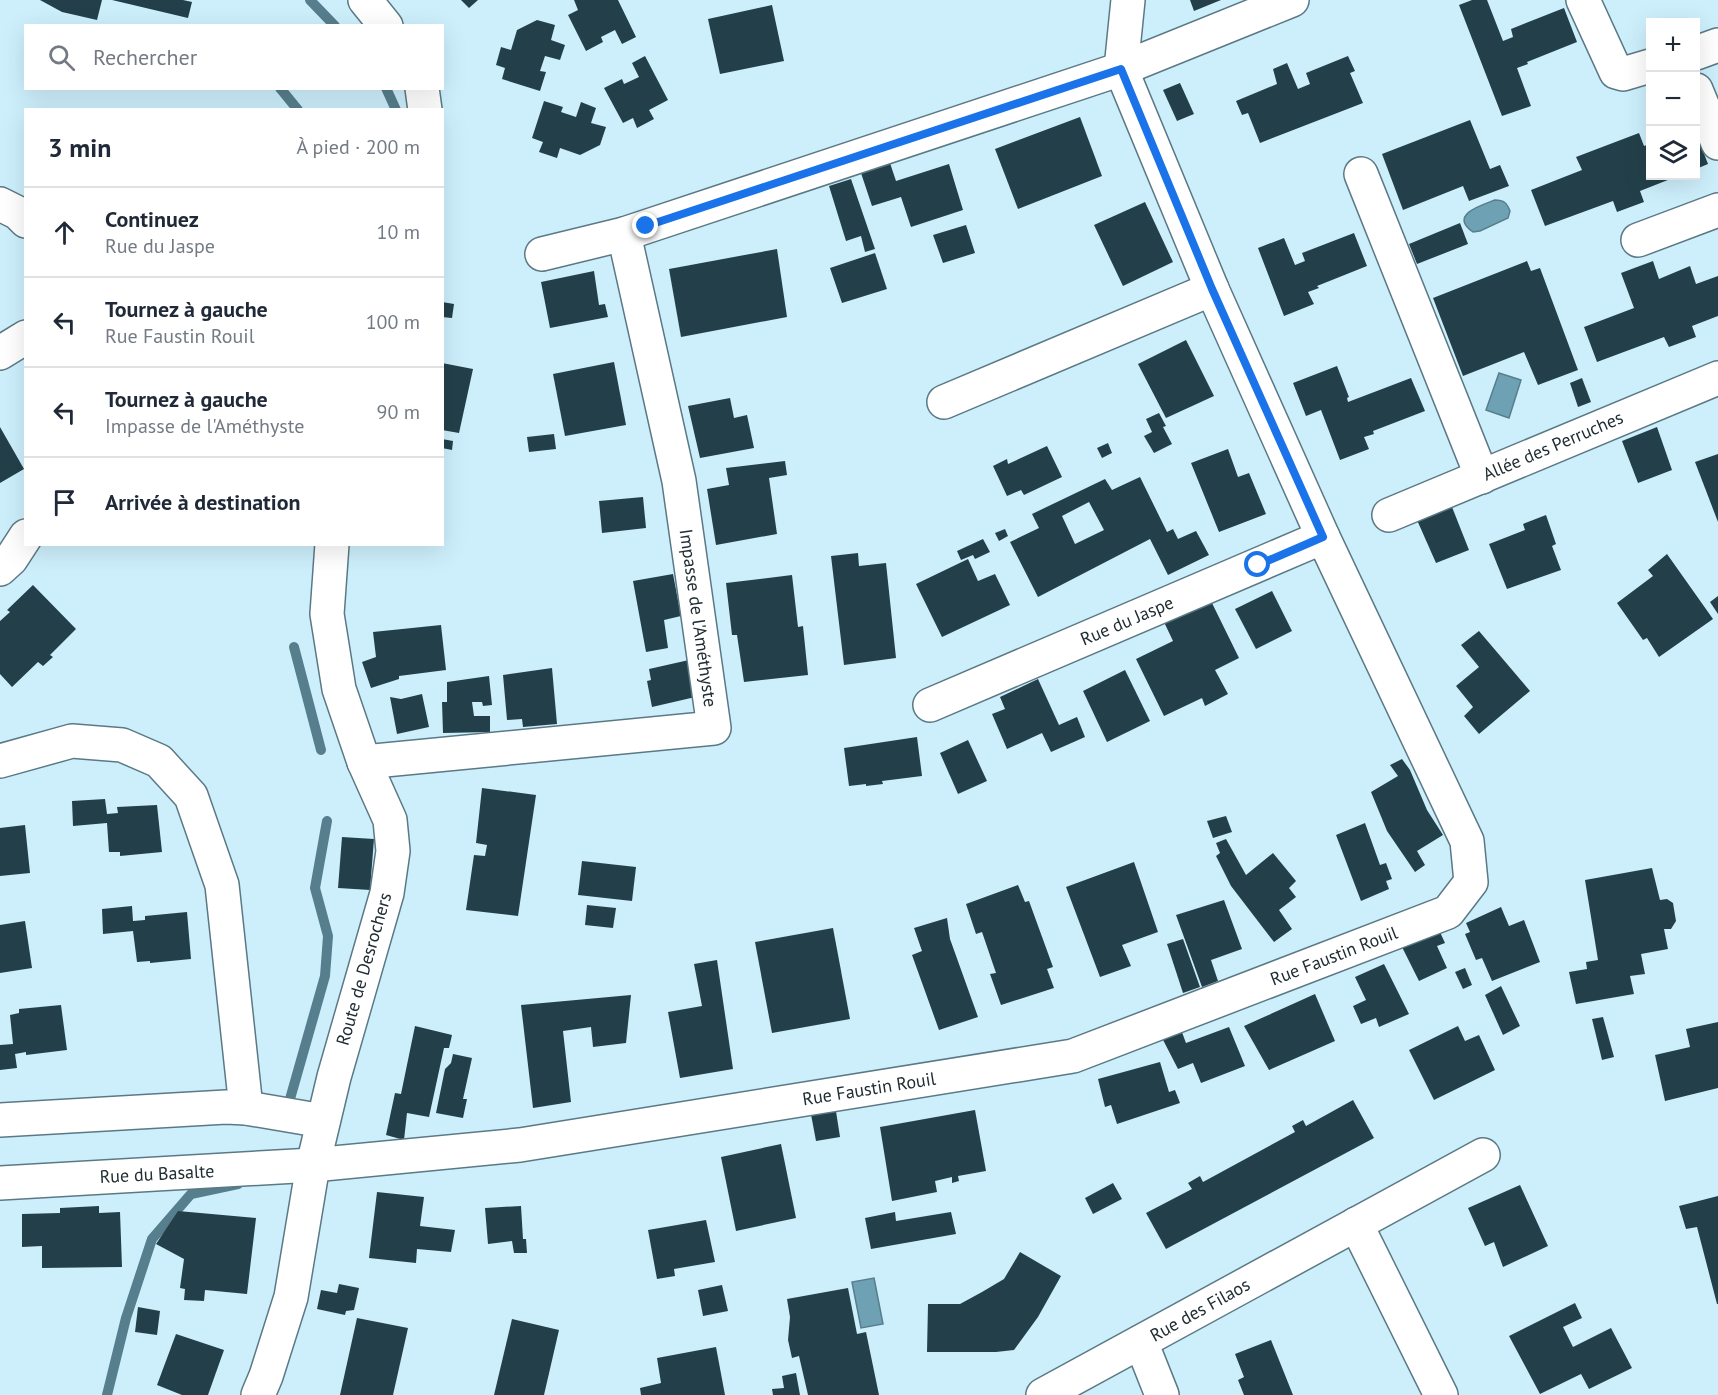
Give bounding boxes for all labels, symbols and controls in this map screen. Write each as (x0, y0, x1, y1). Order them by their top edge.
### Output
map controls (1646, 18, 1700, 180)
button: + (1646, 18, 1700, 72)
search box (24, 24, 444, 90)
icon: search (45, 41, 78, 74)
text: Rechercher (93, 43, 197, 71)
button: − (1646, 72, 1700, 126)
button: layers (1646, 126, 1700, 180)
text: 3 min (48, 131, 111, 164)
text: À pied · 200 m (296, 134, 420, 160)
text: Continuez (105, 205, 199, 233)
route end (632, 212, 658, 238)
icon: ahead (48, 216, 81, 249)
text: 10 m (377, 219, 420, 245)
text: Rue du Jaspe (105, 233, 215, 259)
text: Tournez à gauche (105, 295, 268, 323)
icon: left (48, 306, 81, 339)
text: 100 m (366, 309, 420, 335)
text: Rue Faustin Rouil (105, 323, 255, 349)
text: Tournez à gauche (105, 385, 268, 413)
icon: left (48, 396, 81, 429)
text: 90 m (377, 399, 420, 425)
street label: Allée des Perruches (1479, 406, 1626, 485)
text: Impasse de l'Améthyste (105, 413, 304, 439)
icon: arrive (48, 486, 81, 519)
text: Arrivée à destination (105, 488, 301, 516)
street label: Impasse de l'Améthyste (675, 527, 722, 708)
route start (1244, 551, 1270, 577)
street label: Rue du Jaspe (1077, 591, 1177, 650)
street label: Route de Desrochers (331, 890, 396, 1048)
street label: Rue Faustin Rouil (1267, 920, 1401, 990)
street label: Rue Faustin Rouil (801, 1067, 938, 1110)
street label: Rue du Basalte (99, 1159, 215, 1188)
street label: Rue des Filaos (1146, 1273, 1254, 1347)

